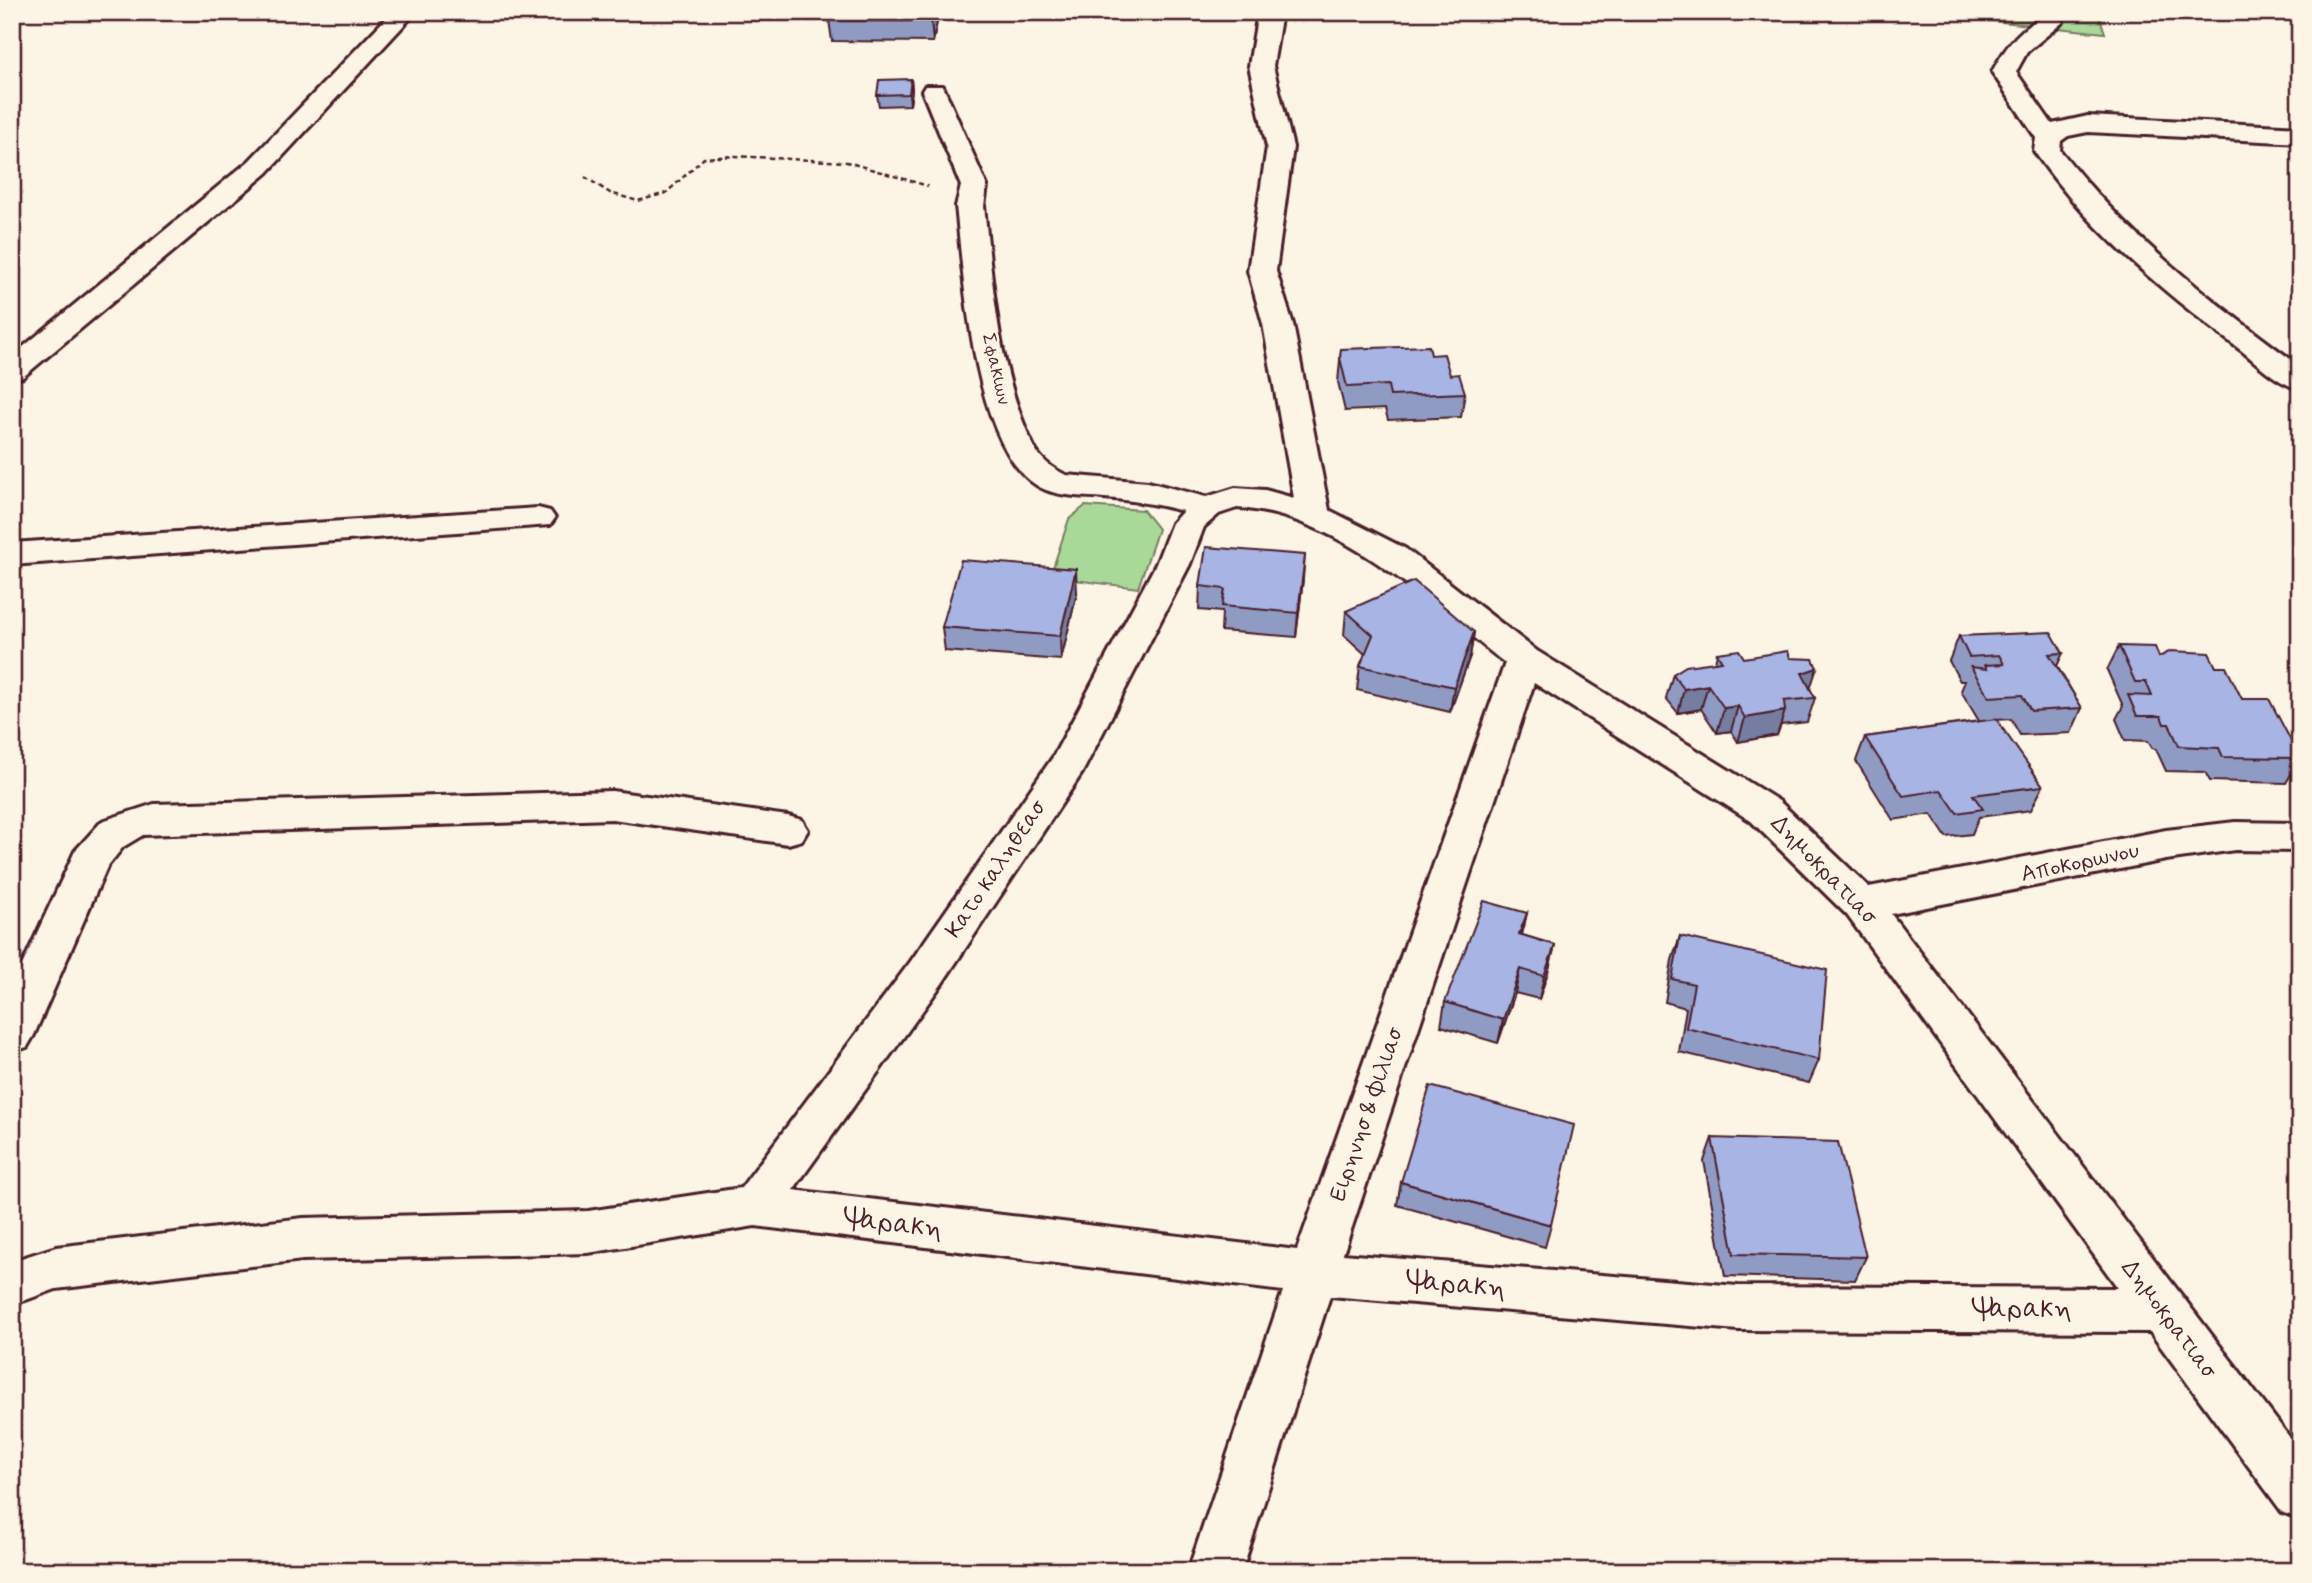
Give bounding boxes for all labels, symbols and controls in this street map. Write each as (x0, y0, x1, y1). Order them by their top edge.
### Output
street label: Σφακιων (976, 331, 1016, 407)
street label: Κατο καληθεασ (939, 793, 1054, 944)
street label: Δημοκρατιασ (1764, 809, 1884, 933)
street label: Αποκορωνου (2018, 836, 2142, 890)
street label: Ειρηνησ & Φιλιασ (1323, 1022, 1412, 1205)
street label: Ψαρακη (840, 1199, 945, 1248)
street label: Δημοκρατιασ (2114, 1254, 2224, 1386)
street label: Ψαρακη (1404, 1262, 1507, 1308)
street label: Ψαρακη (1971, 1291, 2072, 1328)

